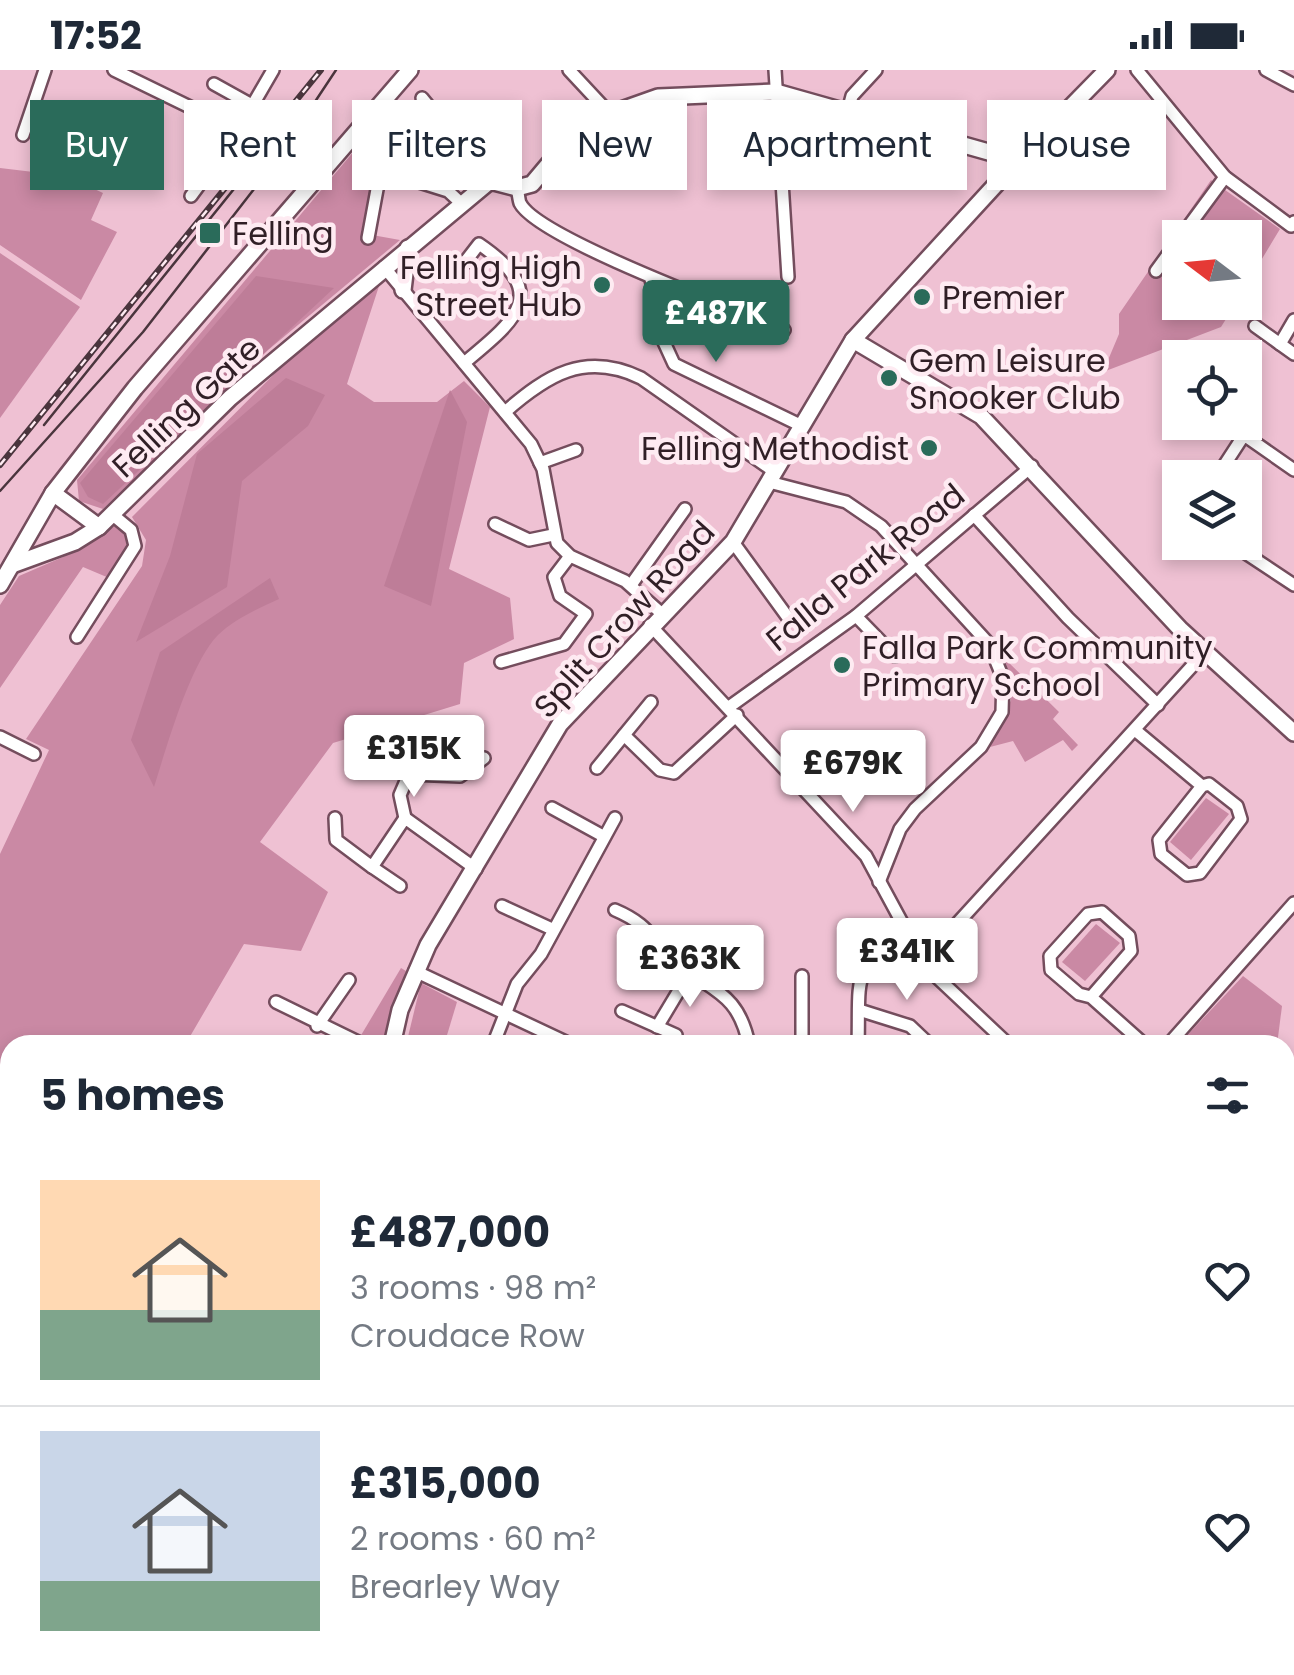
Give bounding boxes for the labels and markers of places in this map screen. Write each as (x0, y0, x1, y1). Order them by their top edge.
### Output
place label: Felling (232, 211, 334, 256)
marker: Felling (197, 220, 223, 246)
place label: Felling High Street Hub (400, 245, 582, 327)
marker: Felling High Street Hub (591, 274, 613, 296)
place label: Premier (942, 275, 1065, 320)
pin: £487K (646, 280, 786, 365)
marker: Premier (911, 286, 933, 308)
place label: Gem Leisure Snooker Club (909, 338, 1121, 420)
marker: Gem Leisure Snooker Club (878, 367, 900, 389)
place label: Felling Methodist (641, 426, 909, 471)
marker: Felling Methodist (918, 437, 940, 459)
place label: Falla Park Community Primary School (862, 625, 1212, 707)
marker: Falla Park Community Primary School (831, 654, 853, 676)
pin: £315K (344, 715, 484, 800)
pin: £679K (783, 730, 923, 815)
pin: £341K (837, 918, 977, 1003)
pin: £363K (620, 925, 760, 1010)

